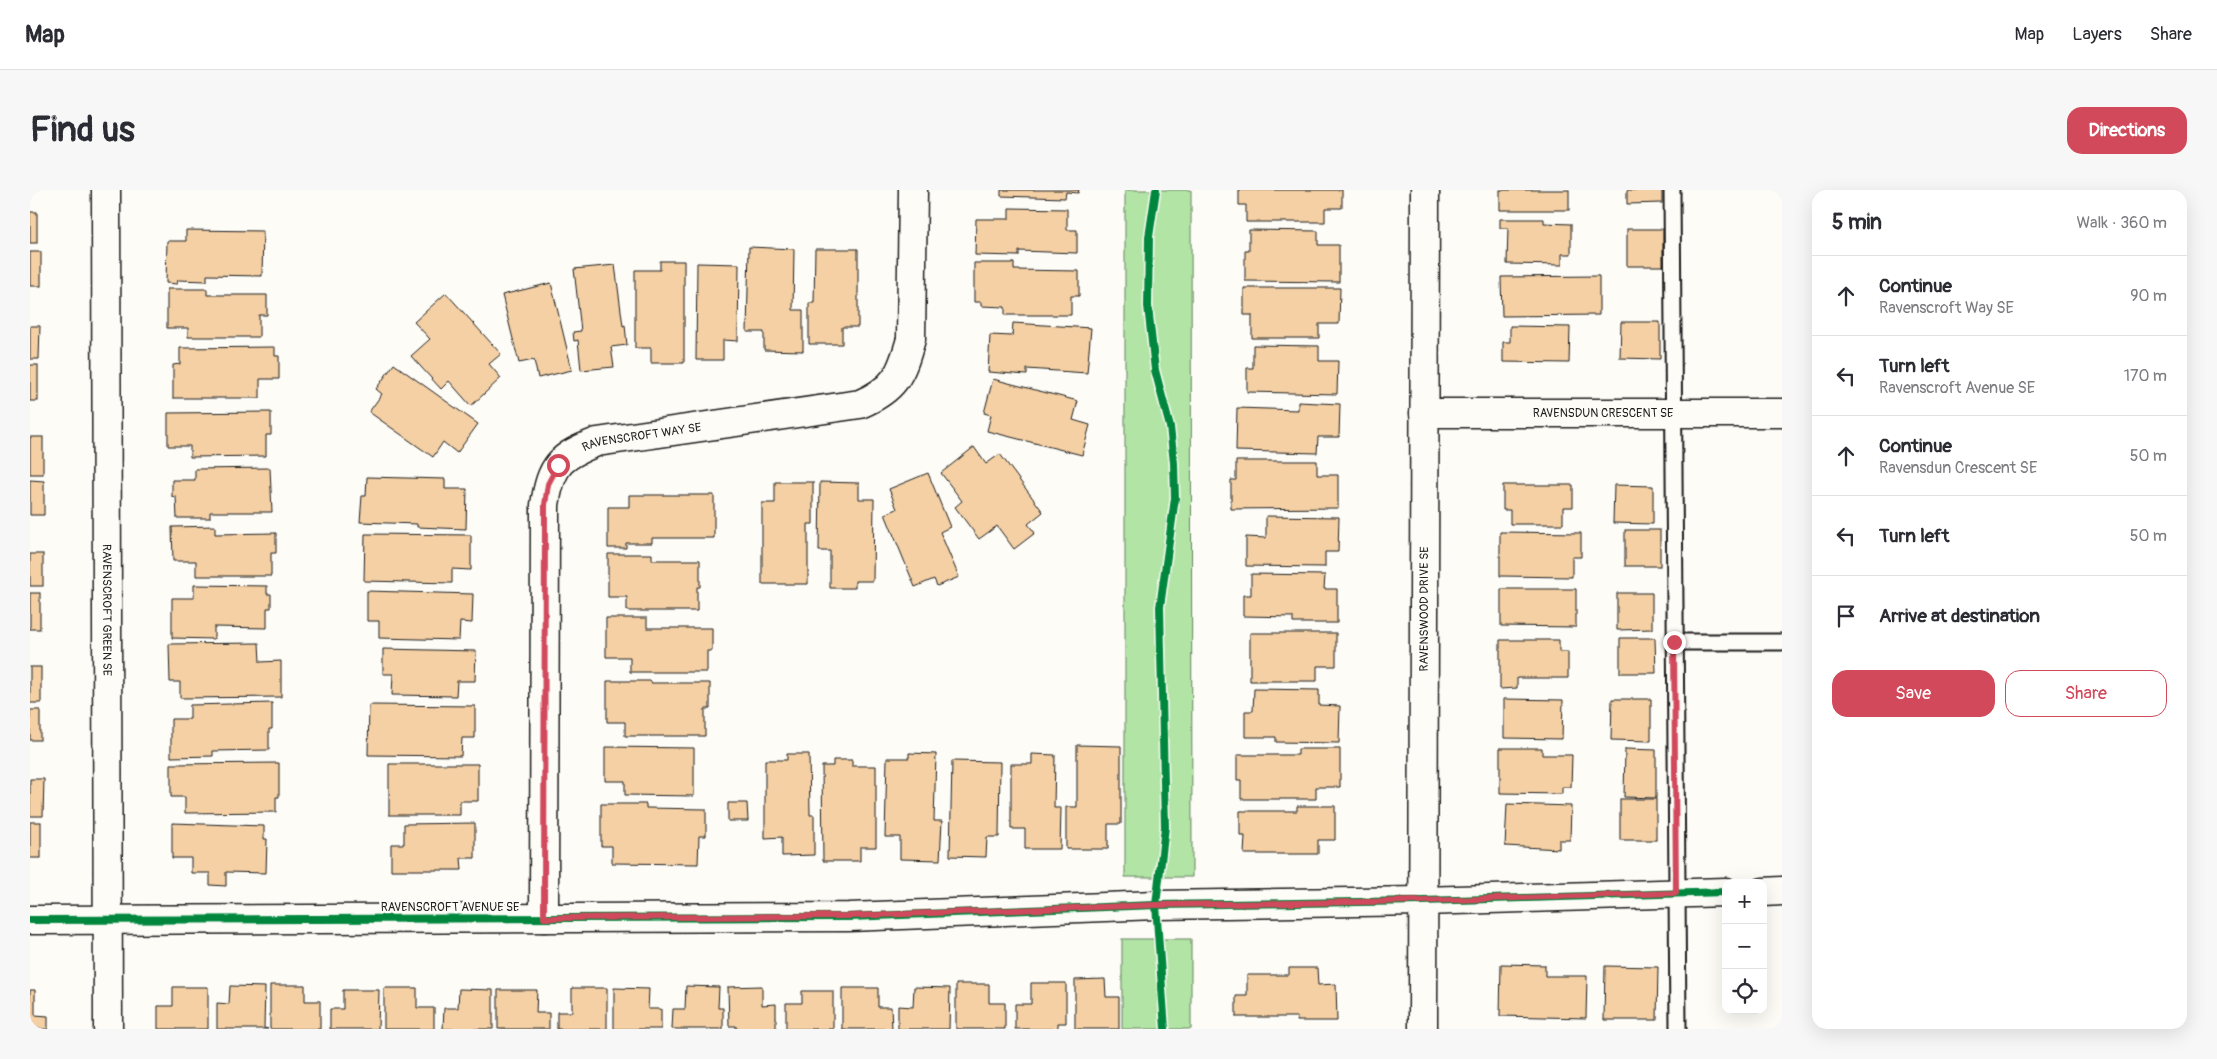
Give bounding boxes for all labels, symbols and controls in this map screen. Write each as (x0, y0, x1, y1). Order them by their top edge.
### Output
text: Map (25, 20, 65, 49)
text: Map (2015, 23, 2044, 46)
text: Layers (2072, 23, 2122, 46)
text: Share (2150, 23, 2192, 46)
button: Directions (2067, 107, 2187, 154)
text: Find us (30, 108, 135, 152)
text: 5 min (1832, 209, 1882, 236)
text: Walk · 360 m (2076, 213, 2167, 233)
text: Continue (1879, 274, 1952, 298)
icon: ahead (1832, 282, 1860, 310)
text: 90 m (2130, 286, 2167, 306)
text: Ravenscroft Way SE (1879, 298, 2014, 318)
text: Turn left (1879, 354, 1949, 378)
icon: left (1832, 362, 1860, 390)
text: 170 m (2124, 366, 2167, 386)
text: Ravenscroft Avenue SE (1879, 378, 2035, 398)
street label: RAVENSDUN CRESCENT SE (1533, 406, 1673, 421)
street label: RAVENSCROFT WAY SE (580, 420, 702, 455)
text: Continue (1879, 434, 1952, 458)
icon: ahead (1832, 442, 1860, 470)
text: 50 m (2130, 446, 2167, 466)
route start (547, 454, 570, 477)
text: Ravensdun Crescent SE (1879, 458, 2037, 478)
icon: left (1832, 522, 1860, 550)
text: Turn left (1879, 524, 1949, 548)
text: 50 m (2130, 526, 2167, 546)
street label: RAVENSCROFT GREEN SE (99, 544, 115, 676)
street label: RAVENSWOOD DRIVE SE (1416, 547, 1432, 671)
icon: arrive (1832, 602, 1860, 630)
text: Arrive at destination (1879, 604, 2040, 628)
route end (1663, 631, 1686, 654)
button: Save (1832, 670, 1995, 717)
button: Share (2005, 670, 2167, 717)
map controls (1722, 879, 1767, 1014)
button: + (1722, 879, 1767, 924)
street label: RAVENSCROFT AVENUE SE (381, 900, 519, 915)
button: − (1722, 924, 1767, 969)
button: locate (1722, 969, 1767, 1014)

